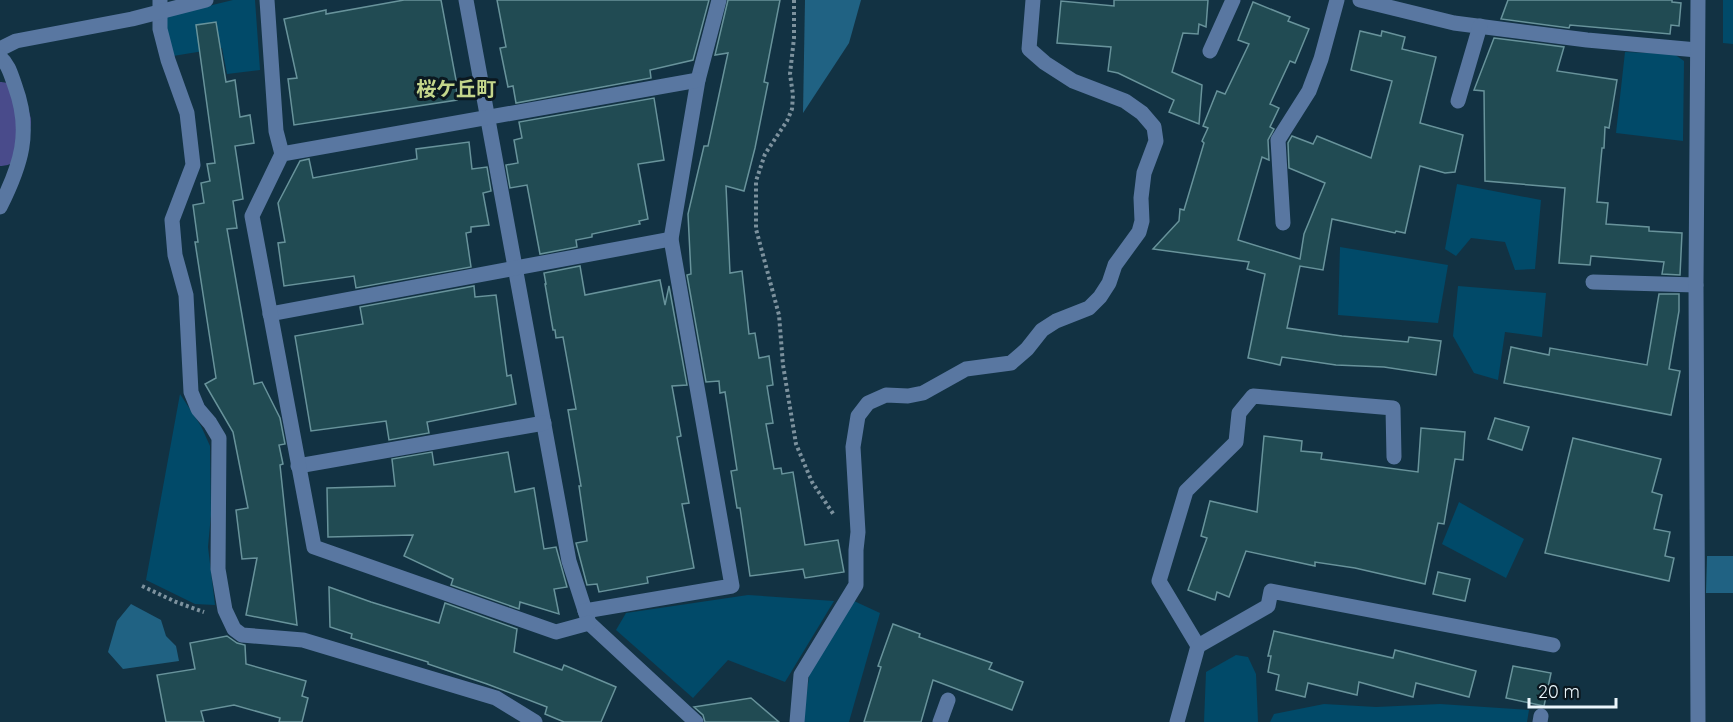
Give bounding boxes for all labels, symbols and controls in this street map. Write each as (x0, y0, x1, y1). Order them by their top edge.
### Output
district label: 桜ケ丘町 (416, 76, 496, 101)
scale bar (1529, 671, 1616, 709)
text: 20 m (1538, 680, 1580, 703)

